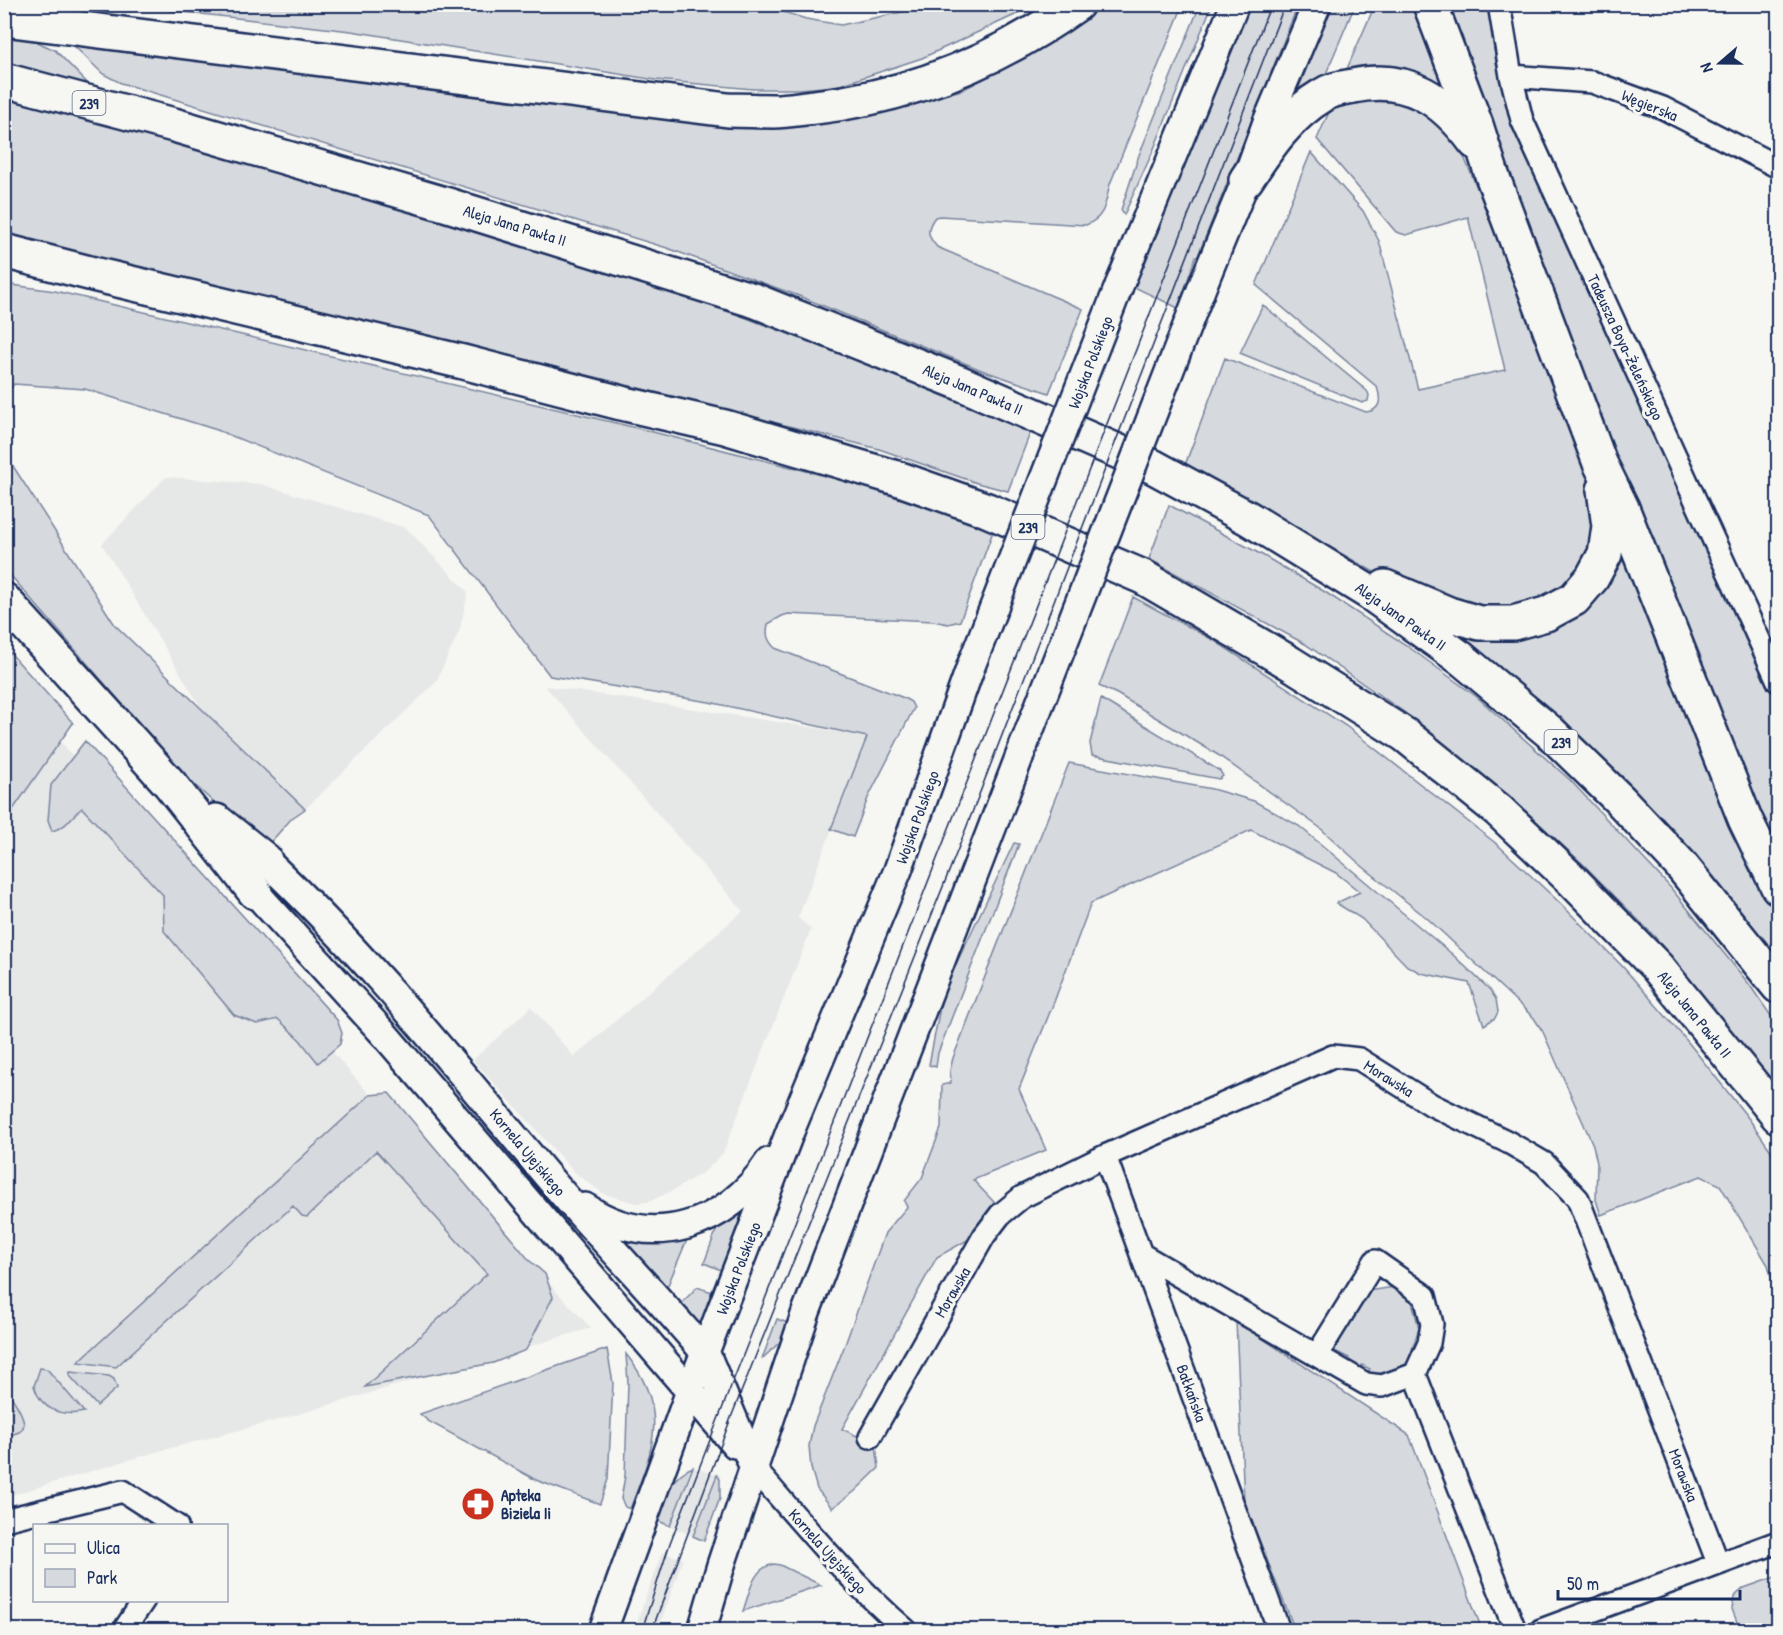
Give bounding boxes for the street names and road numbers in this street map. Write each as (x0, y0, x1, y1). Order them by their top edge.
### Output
street label: Węgierska (1619, 84, 1681, 126)
road number: 239 (72, 91, 106, 115)
street label: Aleja Jana Pawła II (461, 199, 569, 251)
street label: Tadeusza Boya-Żeleńskiego (1583, 271, 1670, 424)
street label: Wojska Polskiego (1062, 312, 1118, 411)
street label: Aleja Jana Pawła II (920, 358, 1026, 420)
road number: 239 (1012, 515, 1044, 539)
street label: Aleja Jana Pawła II (1351, 576, 1451, 656)
road number: 239 (1544, 730, 1578, 754)
street label: Wojska Polskiego (890, 767, 944, 867)
street label: Aleja Jana Pawła II (1653, 966, 1737, 1062)
street label: Morawska (1360, 1054, 1418, 1102)
street label: Kornela Ujejskiego (485, 1104, 571, 1201)
street label: Wojska Polskiego (710, 1218, 766, 1317)
street label: Morawska (929, 1263, 975, 1321)
street label: Bałkańska (1171, 1361, 1213, 1425)
street label: Morawska (1664, 1445, 1704, 1505)
street label: Kornela Ujejskiego (784, 1504, 873, 1599)

